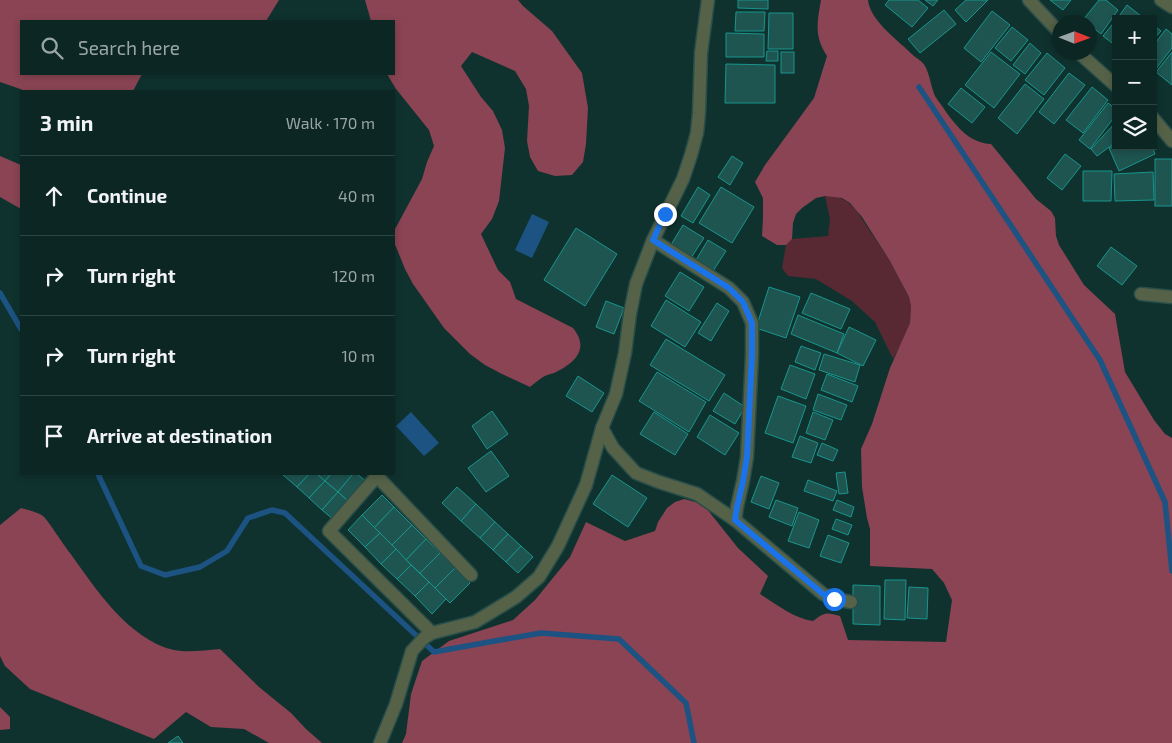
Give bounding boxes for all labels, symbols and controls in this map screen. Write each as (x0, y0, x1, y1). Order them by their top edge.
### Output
north arrow (1052, 15, 1097, 60)
map controls (1112, 15, 1157, 150)
button: + (1112, 15, 1157, 60)
search box (20, 20, 395, 75)
icon: search (38, 34, 66, 62)
text: Search here (78, 36, 180, 59)
button: − (1112, 60, 1157, 105)
button: layers (1112, 105, 1157, 150)
text: 3 min (40, 110, 93, 135)
text: Walk · 170 m (286, 113, 375, 132)
icon: ahead (40, 182, 68, 210)
text: Continue (87, 184, 167, 207)
text: 40 m (338, 186, 375, 205)
route end (654, 203, 677, 226)
icon: right (40, 262, 68, 290)
text: Turn right (87, 264, 175, 287)
text: 120 m (332, 266, 375, 285)
icon: right (40, 342, 68, 370)
text: Turn right (87, 344, 175, 367)
text: 10 m (341, 346, 375, 365)
icon: arrive (40, 422, 68, 450)
text: Arrive at destination (87, 424, 272, 447)
route start (823, 588, 846, 611)

